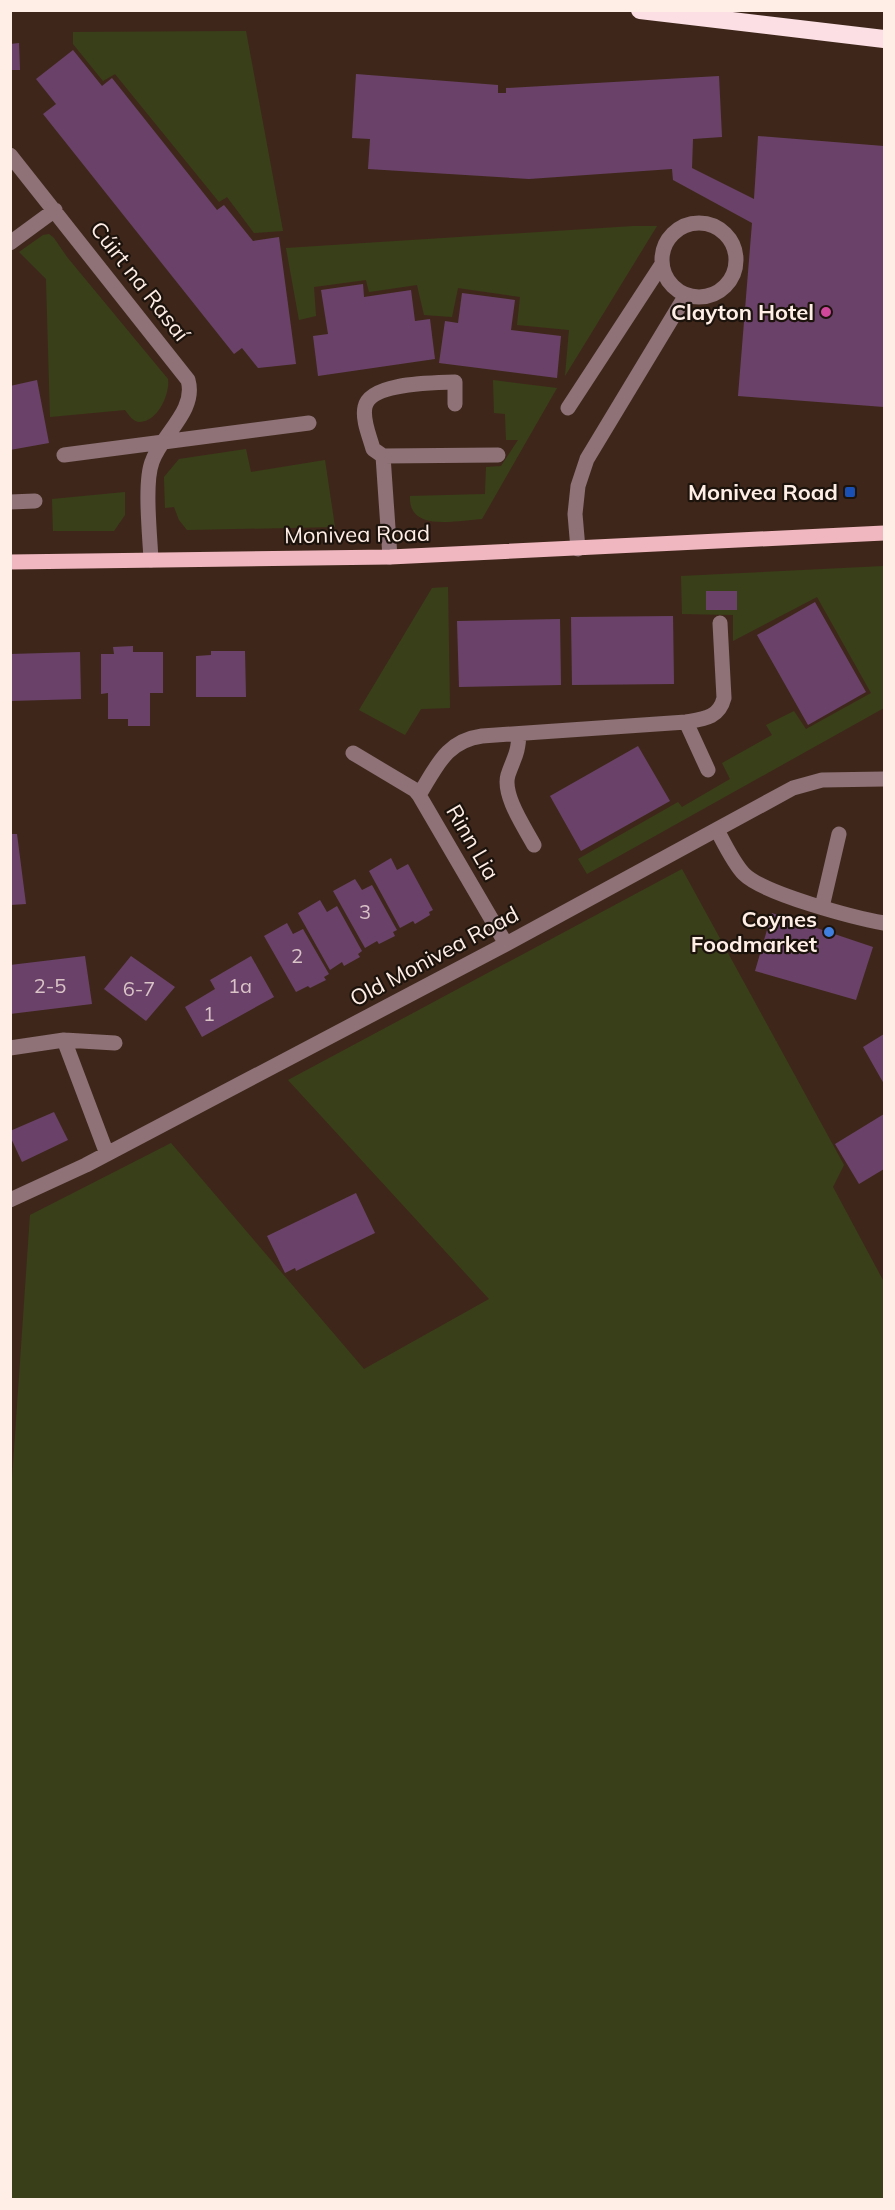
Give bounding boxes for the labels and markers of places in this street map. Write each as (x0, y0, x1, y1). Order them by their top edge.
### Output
place label: Clayton Hotel (671, 298, 814, 326)
marker: Clayton Hotel (819, 305, 833, 319)
place label: Monivea Road (688, 478, 838, 506)
marker: Monivea Road (843, 485, 857, 499)
place label: Coynes Foodmarket (691, 905, 817, 958)
marker: Coynes Foodmarket (822, 925, 836, 939)

